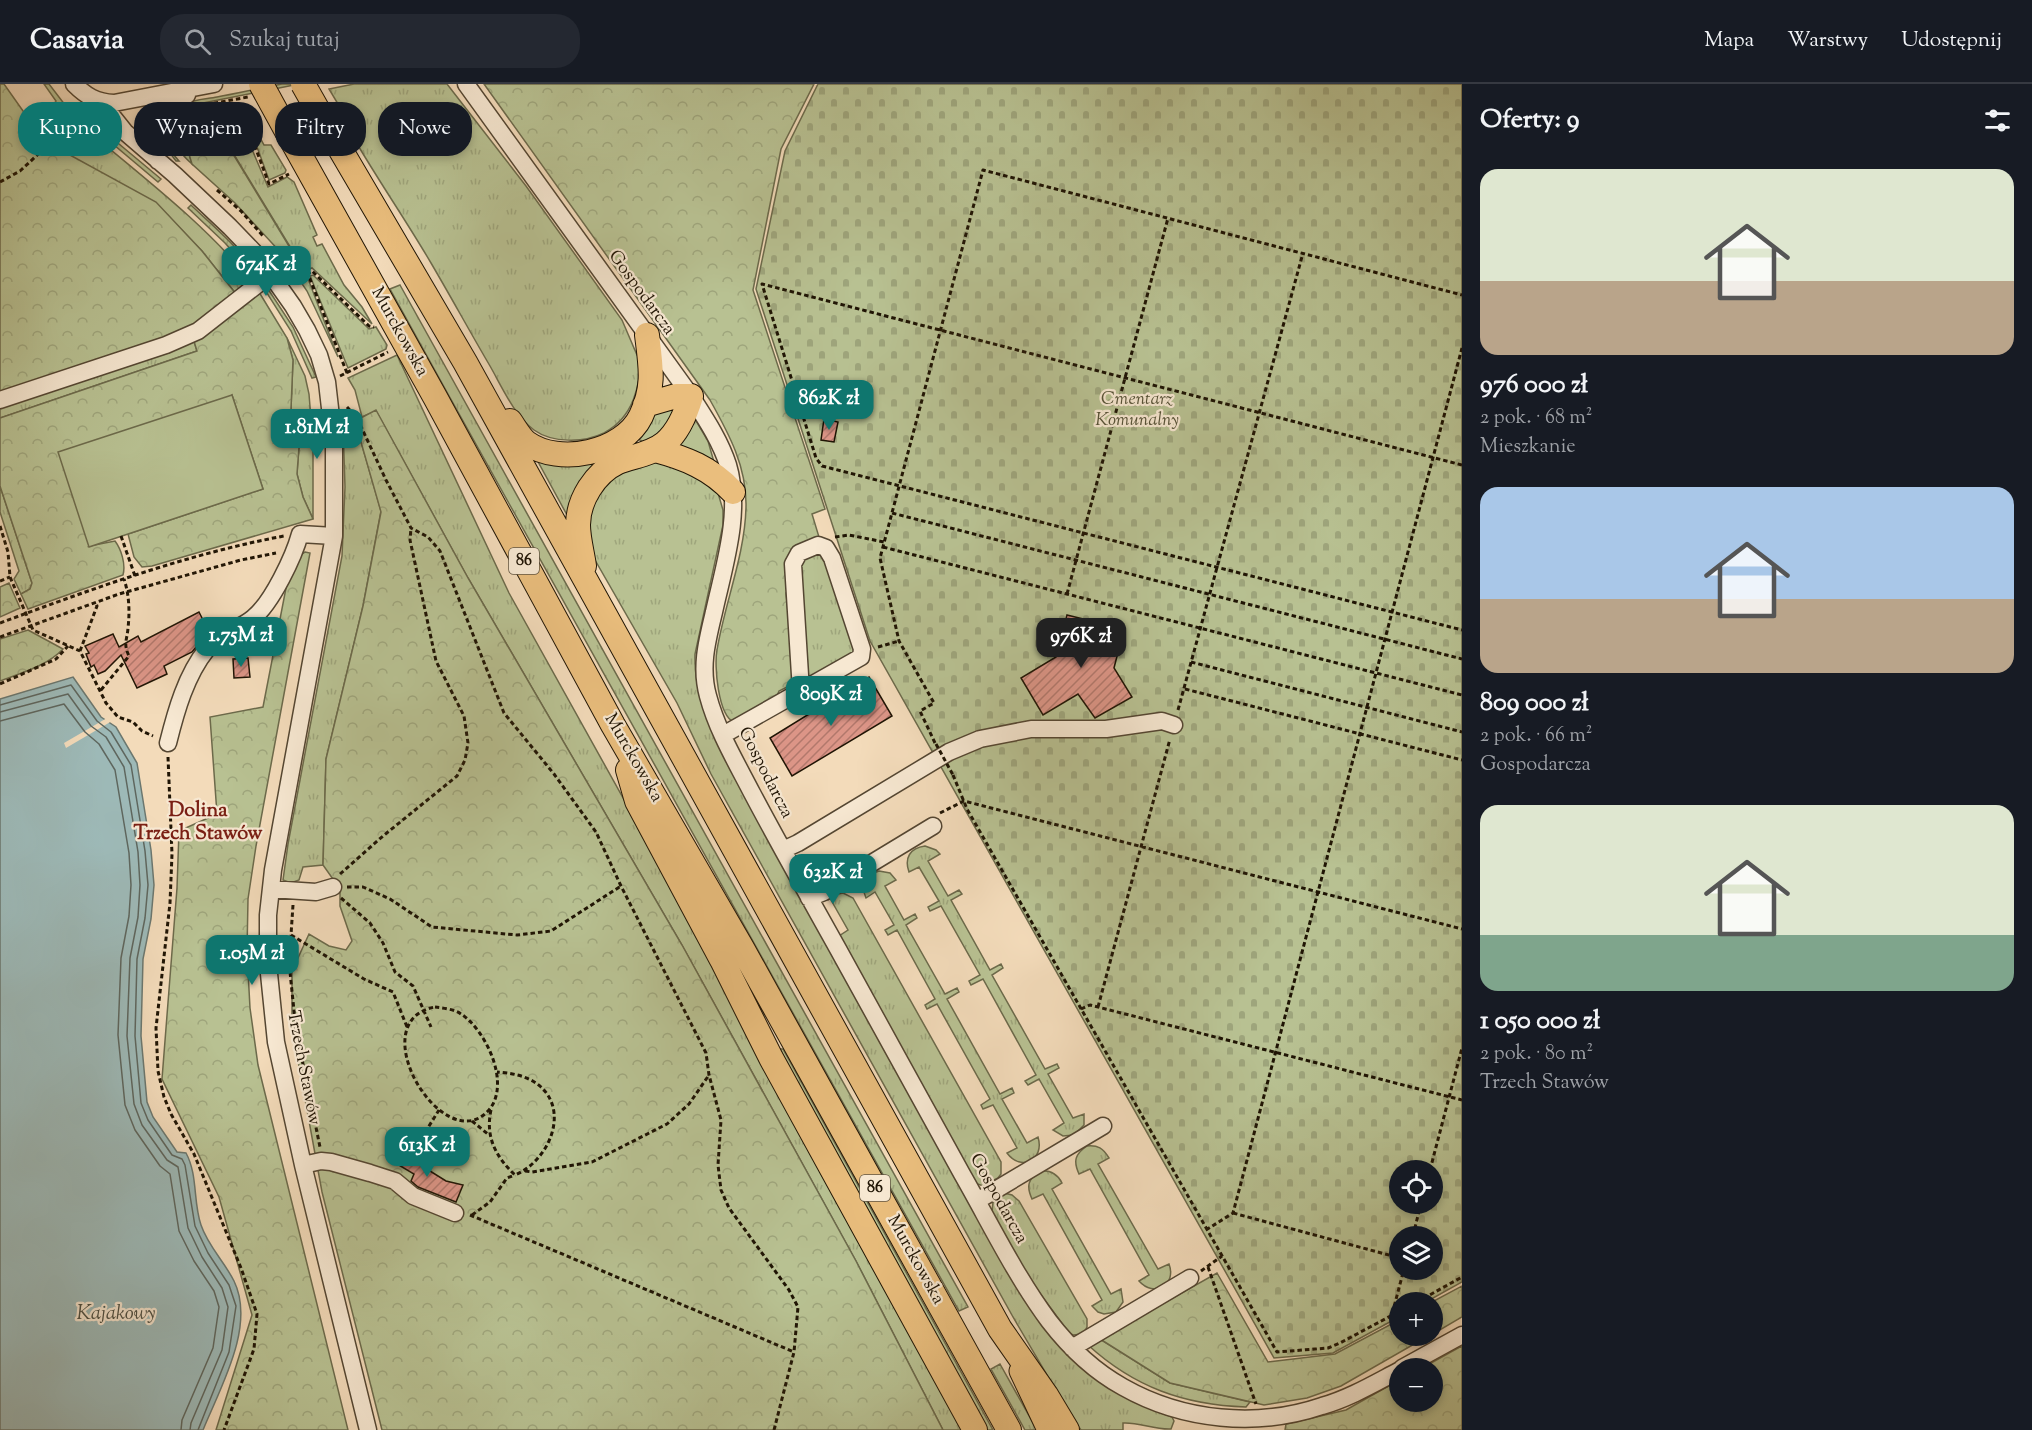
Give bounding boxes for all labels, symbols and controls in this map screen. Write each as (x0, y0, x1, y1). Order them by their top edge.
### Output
search box (160, 14, 580, 68)
text: Casavia (30, 21, 124, 61)
icon: search (181, 25, 214, 58)
text: Szukaj tutaj (229, 25, 340, 57)
text: Mapa (1704, 26, 1754, 56)
text: Warstwy (1787, 26, 1868, 56)
text: Udostępnij (1901, 26, 2002, 56)
chip: Kupno (18, 102, 122, 156)
chip: Wynajem (134, 102, 263, 156)
chip: Filtry (275, 102, 366, 156)
chip: Nowe (378, 102, 472, 156)
text: Oferty: 9 (1480, 102, 1579, 139)
icon: filters (1981, 104, 2014, 137)
icon: home (1693, 208, 1801, 316)
street label: Gospodarcza (601, 245, 681, 341)
pin: 674K zł (211, 246, 321, 297)
text: 674K zł (236, 251, 296, 280)
street label: Murckowska (364, 282, 434, 382)
text: 976 000 zł (1480, 367, 1588, 404)
pin: 862K zł (774, 380, 884, 431)
text: 862K zł (799, 385, 859, 414)
park label: Cmentarz Komunalny (1095, 387, 1179, 434)
text: 2 pok. · 68 m² (1480, 404, 1593, 433)
pin: 1.81M zł (255, 409, 379, 460)
text: 1.81M zł (285, 414, 349, 443)
text: Mieszkanie (1480, 433, 1576, 462)
icon: home (1693, 526, 1801, 634)
road number: 86 (509, 548, 539, 574)
pin: 1.75M zł (179, 617, 303, 668)
pin: 976K zł (1026, 618, 1136, 669)
text: 1.75M zł (209, 622, 273, 651)
text: 976K zł (1050, 623, 1112, 652)
pin: 809K zł (776, 676, 886, 727)
text: 809K zł (800, 681, 862, 710)
text: 809 000 zł (1480, 685, 1589, 722)
street label: Murckowska (597, 709, 669, 807)
text: 2 pok. · 66 m² (1480, 722, 1592, 751)
street label: Gospodarcza (731, 723, 799, 823)
text: Gospodarcza (1480, 751, 1591, 780)
district label: Dolina Trzech Stawów (133, 797, 263, 849)
icon: home (1693, 844, 1801, 952)
pin: 632K zł (778, 854, 888, 905)
text: 632K zł (803, 859, 863, 888)
pin: 1.05M zł (190, 935, 314, 986)
text: 1.05M zł (220, 940, 284, 969)
text: 1 050 000 zł (1480, 1003, 1600, 1040)
street label: Trzech Stawów (279, 1009, 327, 1128)
text: 2 pok. · 80 m² (1480, 1040, 1593, 1069)
text: Trzech Stawów (1480, 1069, 1609, 1098)
pin: 613K zł (372, 1127, 482, 1178)
text: 613K zł (399, 1132, 455, 1161)
street label: Gospodarcza (962, 1149, 1034, 1249)
map controls (1389, 1160, 1443, 1412)
button: locate (1389, 1160, 1443, 1214)
road number: 86 (860, 1175, 890, 1201)
street label: Murckowska (880, 1210, 950, 1310)
button: layers (1389, 1226, 1443, 1280)
button: + (1389, 1292, 1443, 1346)
water label: Kajakowy (77, 1300, 155, 1329)
button: − (1389, 1358, 1443, 1412)

